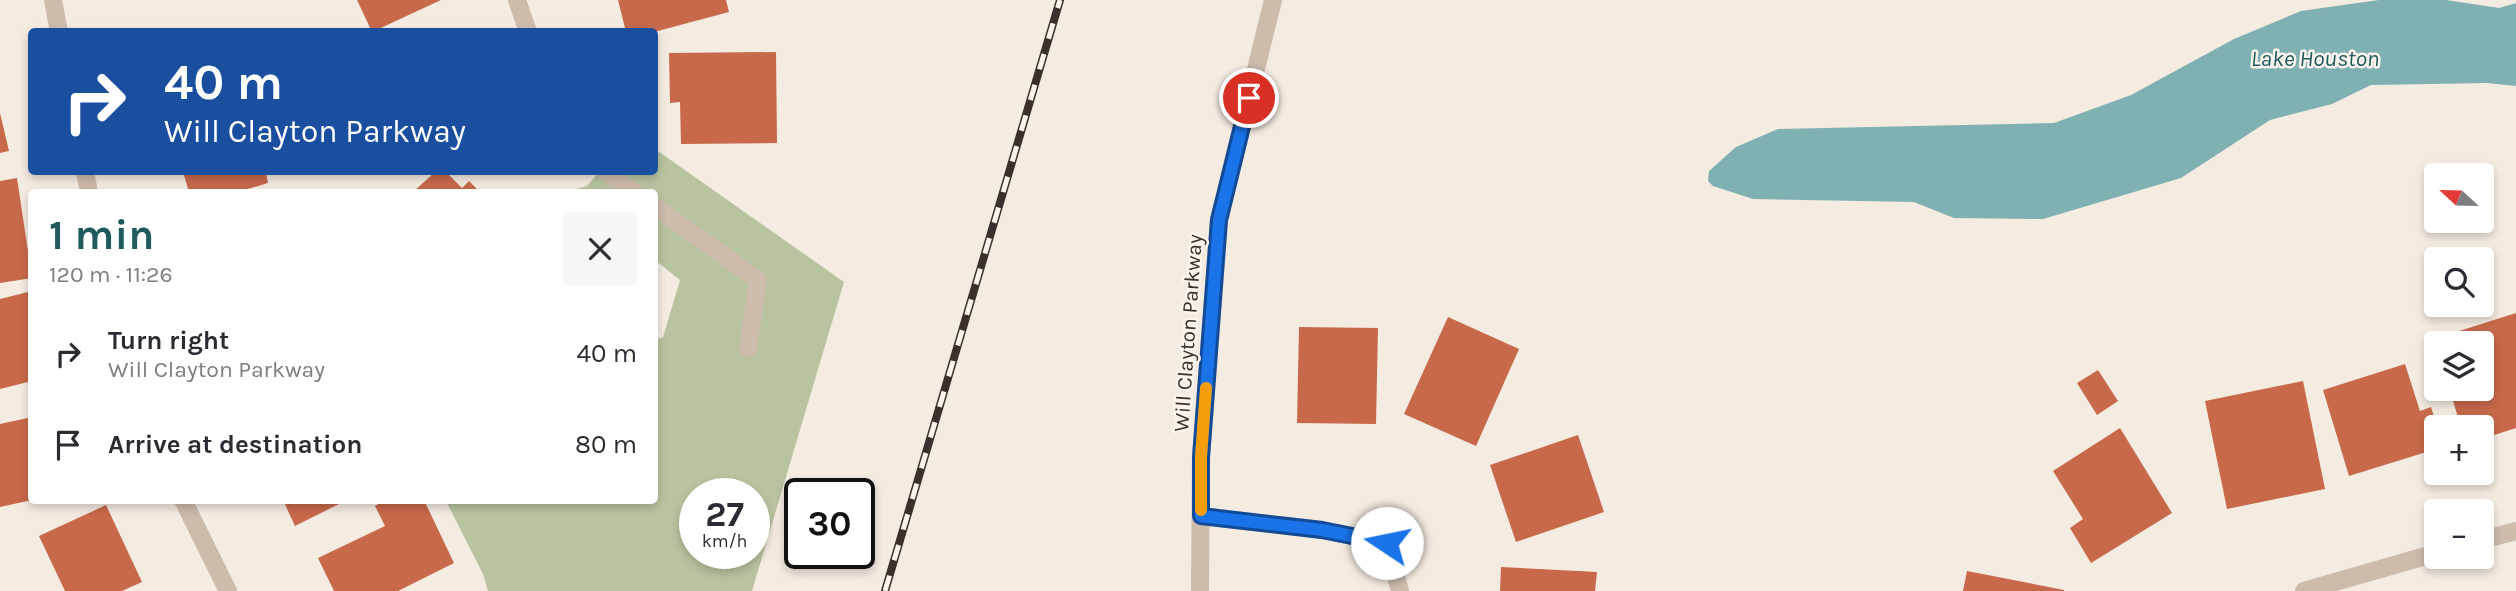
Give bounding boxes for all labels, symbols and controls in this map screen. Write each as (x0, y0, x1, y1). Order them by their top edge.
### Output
water label: Lake Houston (2251, 45, 2379, 72)
text: 40 m (164, 54, 283, 111)
icon: right (49, 56, 140, 147)
pin (1219, 68, 1279, 128)
icon: arrive (1230, 79, 1268, 117)
text: Will Clayton Parkway (164, 113, 466, 150)
north arrow (2424, 163, 2494, 233)
map controls (2424, 163, 2494, 569)
text: 1 min (49, 210, 154, 260)
button: close (563, 212, 637, 286)
street label: Will Clayton Parkway (1169, 233, 1207, 433)
button: search (2424, 247, 2494, 317)
text: 120 m · 11:26 (49, 261, 173, 288)
text: Turn right (108, 325, 229, 356)
button: layers (2424, 331, 2494, 401)
icon: right (49, 335, 87, 373)
text: 40 m (577, 338, 637, 369)
text: Will Clayton Parkway (108, 356, 325, 383)
button: + (2424, 415, 2494, 485)
icon: arrive (49, 426, 87, 464)
text: Arrive at destination (108, 429, 362, 460)
text: 80 m (575, 429, 637, 460)
speed limit sign: 30 (784, 478, 875, 569)
text: 27 (705, 494, 744, 535)
button: − (2424, 499, 2494, 569)
position arrow (1350, 506, 1424, 580)
text: km/h (702, 530, 747, 552)

